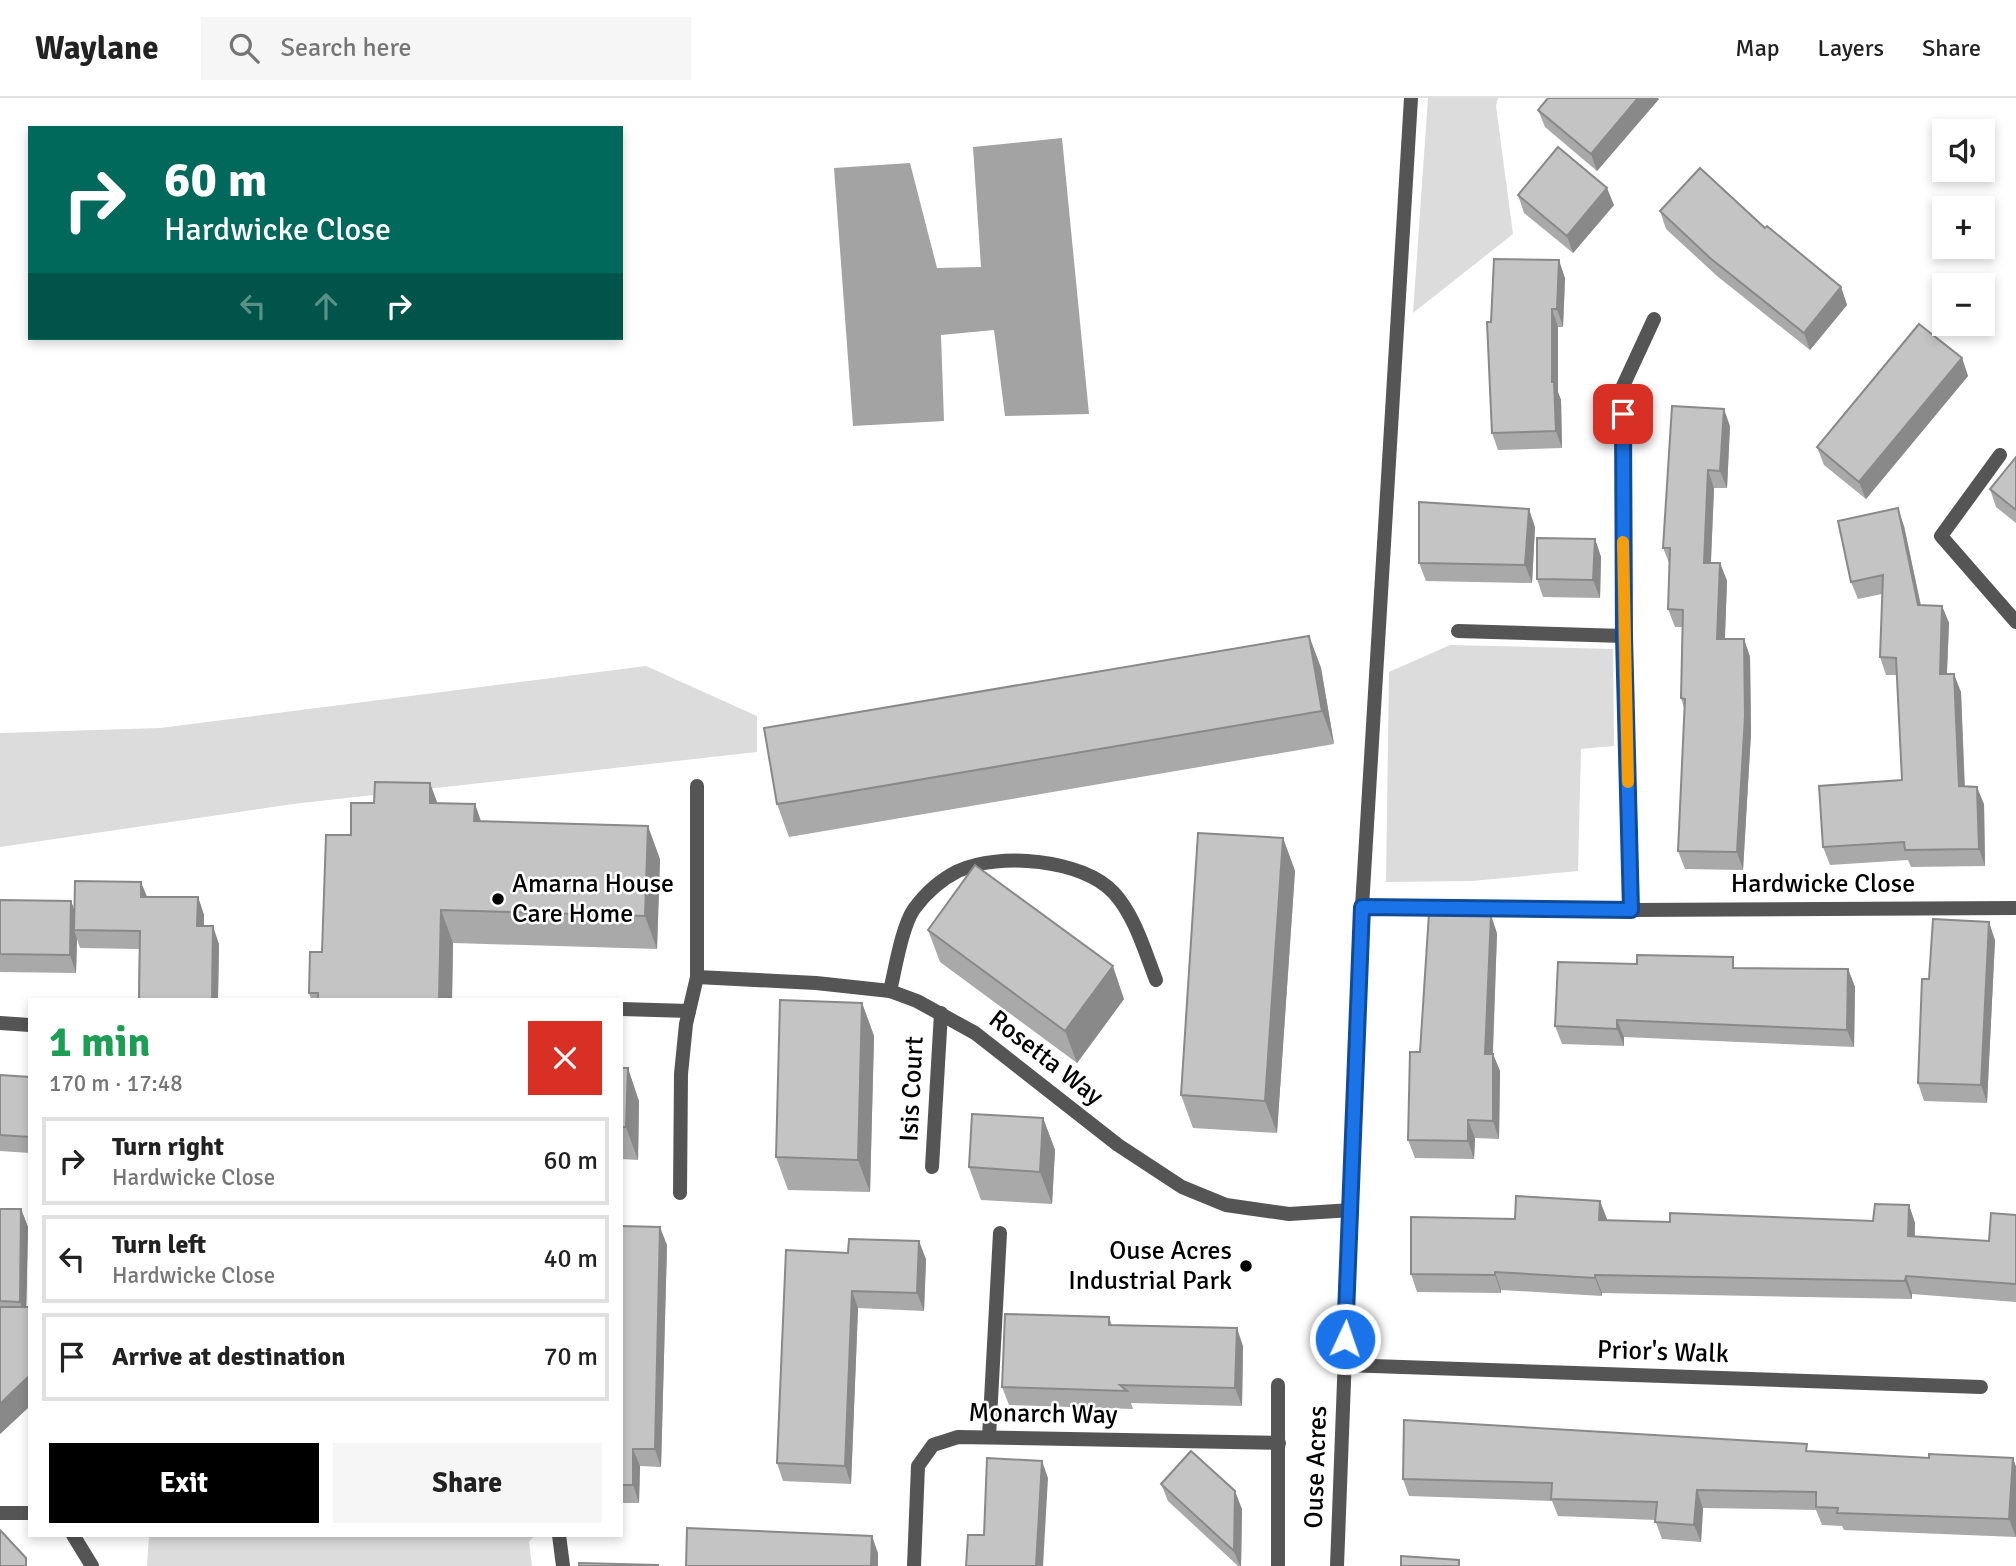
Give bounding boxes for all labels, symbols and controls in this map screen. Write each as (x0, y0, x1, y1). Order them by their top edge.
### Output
search box (201, 17, 691, 80)
text: Waylane (35, 28, 159, 69)
icon: search (225, 29, 263, 67)
text: Search here (281, 32, 412, 64)
text: Map (1735, 33, 1780, 63)
text: Layers (1818, 33, 1884, 63)
text: Share (1922, 33, 1981, 63)
map controls (1932, 119, 1995, 336)
button: sound (1932, 119, 1995, 182)
text: 60 m (164, 150, 267, 210)
icon: right (49, 154, 140, 245)
button: + (1932, 196, 1995, 259)
text: Hardwicke Close (164, 210, 391, 249)
button: − (1932, 273, 1995, 336)
icon: left (234, 287, 272, 325)
icon: ahead (307, 287, 345, 325)
icon: right (380, 287, 418, 325)
pin (1593, 384, 1653, 444)
icon: arrive (1604, 395, 1642, 433)
place label: Amarna House Care Home (512, 868, 674, 930)
street label: Hardwicke Close (1731, 868, 1915, 900)
marker: Amarna House Care Home (490, 891, 506, 907)
street label: Rosetta Way (982, 1003, 1110, 1113)
text: 1 min (49, 1017, 150, 1068)
button: close (528, 1021, 602, 1095)
street label: Isis Court (893, 1035, 931, 1143)
text: 170 m · 17:48 (49, 1069, 183, 1098)
text: Turn right (112, 1131, 224, 1163)
icon: right (53, 1142, 91, 1180)
text: 60 m (543, 1145, 598, 1177)
text: Hardwicke Close (112, 1163, 275, 1192)
text: Turn left (112, 1229, 206, 1261)
place label: Ouse Acres Industrial Park (1068, 1235, 1232, 1297)
icon: left (53, 1240, 91, 1278)
text: 40 m (543, 1243, 598, 1275)
marker: Ouse Acres Industrial Park (1238, 1258, 1254, 1274)
text: Hardwicke Close (112, 1261, 275, 1290)
position arrow (1308, 1302, 1382, 1376)
street label: Prior's Walk (1597, 1334, 1729, 1370)
icon: arrive (53, 1338, 91, 1376)
text: Arrive at destination (112, 1341, 345, 1373)
text: 70 m (543, 1341, 598, 1373)
street label: Monarch Way (968, 1397, 1118, 1431)
street label: Ouse Acres (1298, 1405, 1334, 1529)
button: Exit (49, 1443, 319, 1523)
button: Share (333, 1443, 602, 1523)

